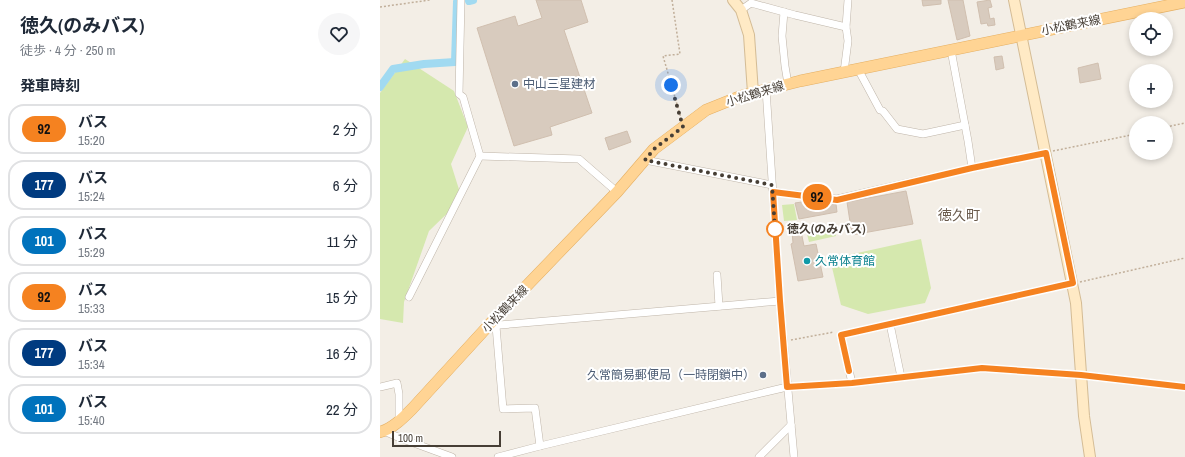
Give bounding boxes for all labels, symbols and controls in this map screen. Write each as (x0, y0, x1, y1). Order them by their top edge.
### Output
street label: 小松鶴来線 (1040, 11, 1102, 39)
text: 徳久(のみバス) (20, 12, 144, 38)
map controls (1129, 12, 1173, 160)
button: locate (1129, 12, 1173, 56)
button: heart (318, 13, 360, 55)
text: 徒歩 · 4 分 · 250 m (20, 42, 115, 59)
button: + (1129, 64, 1173, 108)
text: 発車時刻 (20, 75, 80, 96)
your location (661, 75, 681, 95)
place label: 中山三星建材 (523, 76, 595, 92)
street label: 小松鶴来線 (724, 78, 786, 110)
marker: 中山三星建材 (510, 79, 520, 89)
text: バス (78, 111, 108, 132)
button: − (1129, 116, 1173, 160)
text: 2 分 (333, 119, 358, 140)
text: 92 (38, 120, 50, 138)
text: 15:20 (78, 132, 105, 149)
text: バス (78, 167, 108, 188)
text: 6 分 (333, 175, 358, 196)
text: 177 (34, 176, 54, 194)
line badge: 92 (799, 184, 835, 210)
text: 15:24 (78, 188, 105, 205)
text: 92 (811, 188, 823, 206)
district label: 徳久町 (938, 206, 980, 224)
marker: 徳久(のみバス) (766, 220, 784, 238)
place label: 徳久(のみバス) (787, 221, 866, 237)
text: バス (78, 223, 108, 244)
text: 11 分 (327, 231, 358, 252)
text: 101 (34, 232, 54, 250)
text: 15:29 (78, 244, 105, 261)
place label: 久常体育館 (815, 253, 875, 269)
marker: 久常体育館 (802, 256, 812, 266)
text: バス (78, 279, 108, 300)
street label: 小松鶴来線 (478, 282, 532, 336)
text: 15 分 (326, 287, 358, 308)
text: 92 (38, 288, 50, 306)
text: 15:33 (78, 300, 105, 317)
text: バス (78, 335, 108, 356)
text: 16 分 (326, 343, 358, 364)
text: 177 (34, 344, 54, 362)
text: 15:34 (78, 356, 105, 373)
place label: 久常簡易郵便局（一時閉鎖中） (587, 367, 755, 383)
marker: 久常簡易郵便局（一時閉鎖中） (758, 370, 768, 380)
text: バス (78, 391, 108, 412)
text: 22 分 (326, 399, 358, 420)
text: 101 (34, 400, 54, 418)
text: 15:40 (78, 412, 105, 429)
scale bar (392, 429, 501, 448)
text: 100 m (398, 431, 423, 445)

